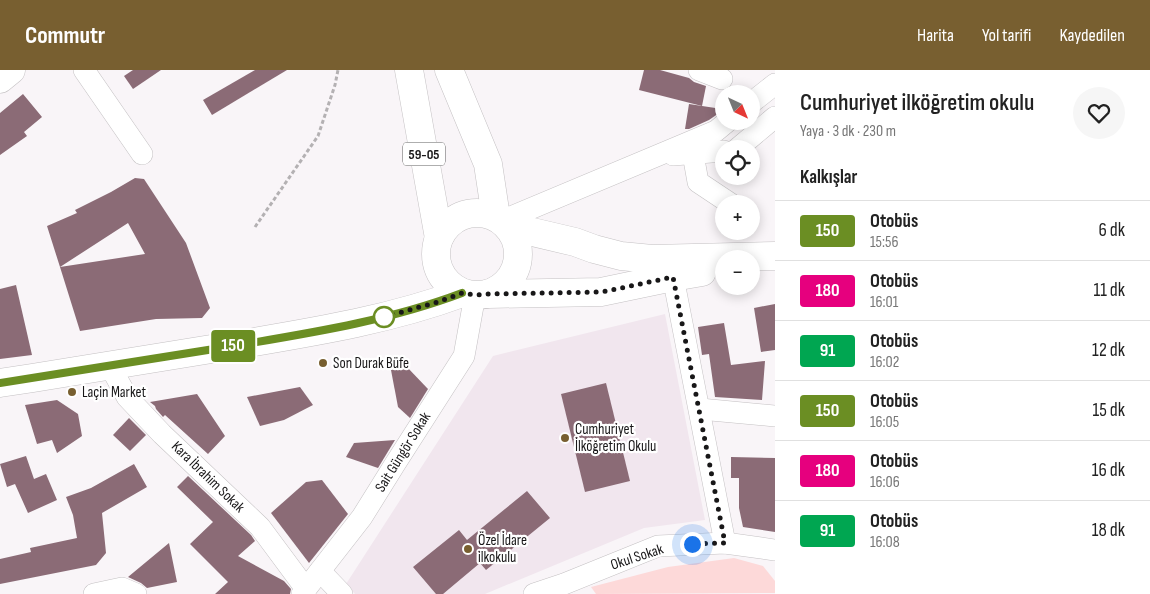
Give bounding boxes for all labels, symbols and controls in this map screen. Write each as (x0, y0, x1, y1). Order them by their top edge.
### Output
text: Commutr (25, 21, 105, 50)
text: Harita (917, 25, 954, 46)
text: Yol tarifi (982, 25, 1031, 46)
text: Kaydedilen (1059, 25, 1125, 46)
north arrow (715, 85, 760, 130)
map controls (715, 85, 760, 295)
button: heart (1073, 87, 1125, 139)
text: Cumhuriyet ilköğretim okulu (800, 88, 1034, 117)
text: Yaya · 3 dk · 230 m (800, 122, 896, 141)
button: locate (715, 140, 760, 185)
road number: 59-05 (403, 142, 445, 166)
text: Kalkışlar (800, 166, 857, 189)
button: + (715, 195, 760, 240)
text: Otobüs (870, 210, 918, 233)
text: 6 dk (1098, 219, 1125, 242)
text: 150 (816, 220, 839, 241)
text: 15:56 (870, 233, 898, 252)
button: − (715, 250, 760, 295)
text: Otobüs (870, 270, 918, 293)
text: 11 dk (1093, 279, 1125, 302)
text: 180 (815, 280, 840, 301)
text: 16:01 (870, 293, 898, 312)
unlabelled marker (373, 306, 395, 328)
line badge: 150 (204, 330, 262, 362)
text: Otobüs (870, 330, 918, 353)
text: 150 (221, 335, 245, 356)
text: 12 dk (1092, 339, 1125, 362)
text: 91 (820, 340, 835, 361)
text: 16:02 (870, 353, 899, 372)
place label: Son Durak Büfe (333, 354, 409, 373)
marker: Son Durak Büfe (317, 357, 329, 369)
place label: Laçin Market (82, 383, 146, 402)
marker: Laçin Market (66, 386, 78, 398)
text: Otobüs (870, 390, 918, 413)
text: 15 dk (1093, 399, 1125, 422)
text: 150 (816, 400, 839, 421)
street label: Sait Güngör Sokak (371, 408, 435, 496)
text: 16:05 (870, 413, 899, 432)
place label: Cumhuriyet İlköğretim Okulu (575, 420, 656, 456)
marker: Cumhuriyet İlköğretim Okulu (559, 432, 571, 444)
street label: Kara İbrahim Sokak (167, 437, 249, 517)
text: Otobüs (870, 450, 918, 473)
text: 16 dk (1092, 459, 1125, 482)
text: 180 (815, 460, 840, 481)
text: 16:06 (870, 473, 900, 492)
text: Otobüs (870, 510, 918, 533)
text: 18 dk (1092, 519, 1125, 542)
text: 91 (820, 520, 835, 541)
place label: Özel İdare ilkokulu (478, 531, 527, 567)
your location (680, 532, 705, 557)
text: 16:08 (870, 533, 900, 552)
street label: Okul Sokak (608, 539, 666, 574)
marker: Özel İdare ilkokulu (462, 543, 474, 555)

